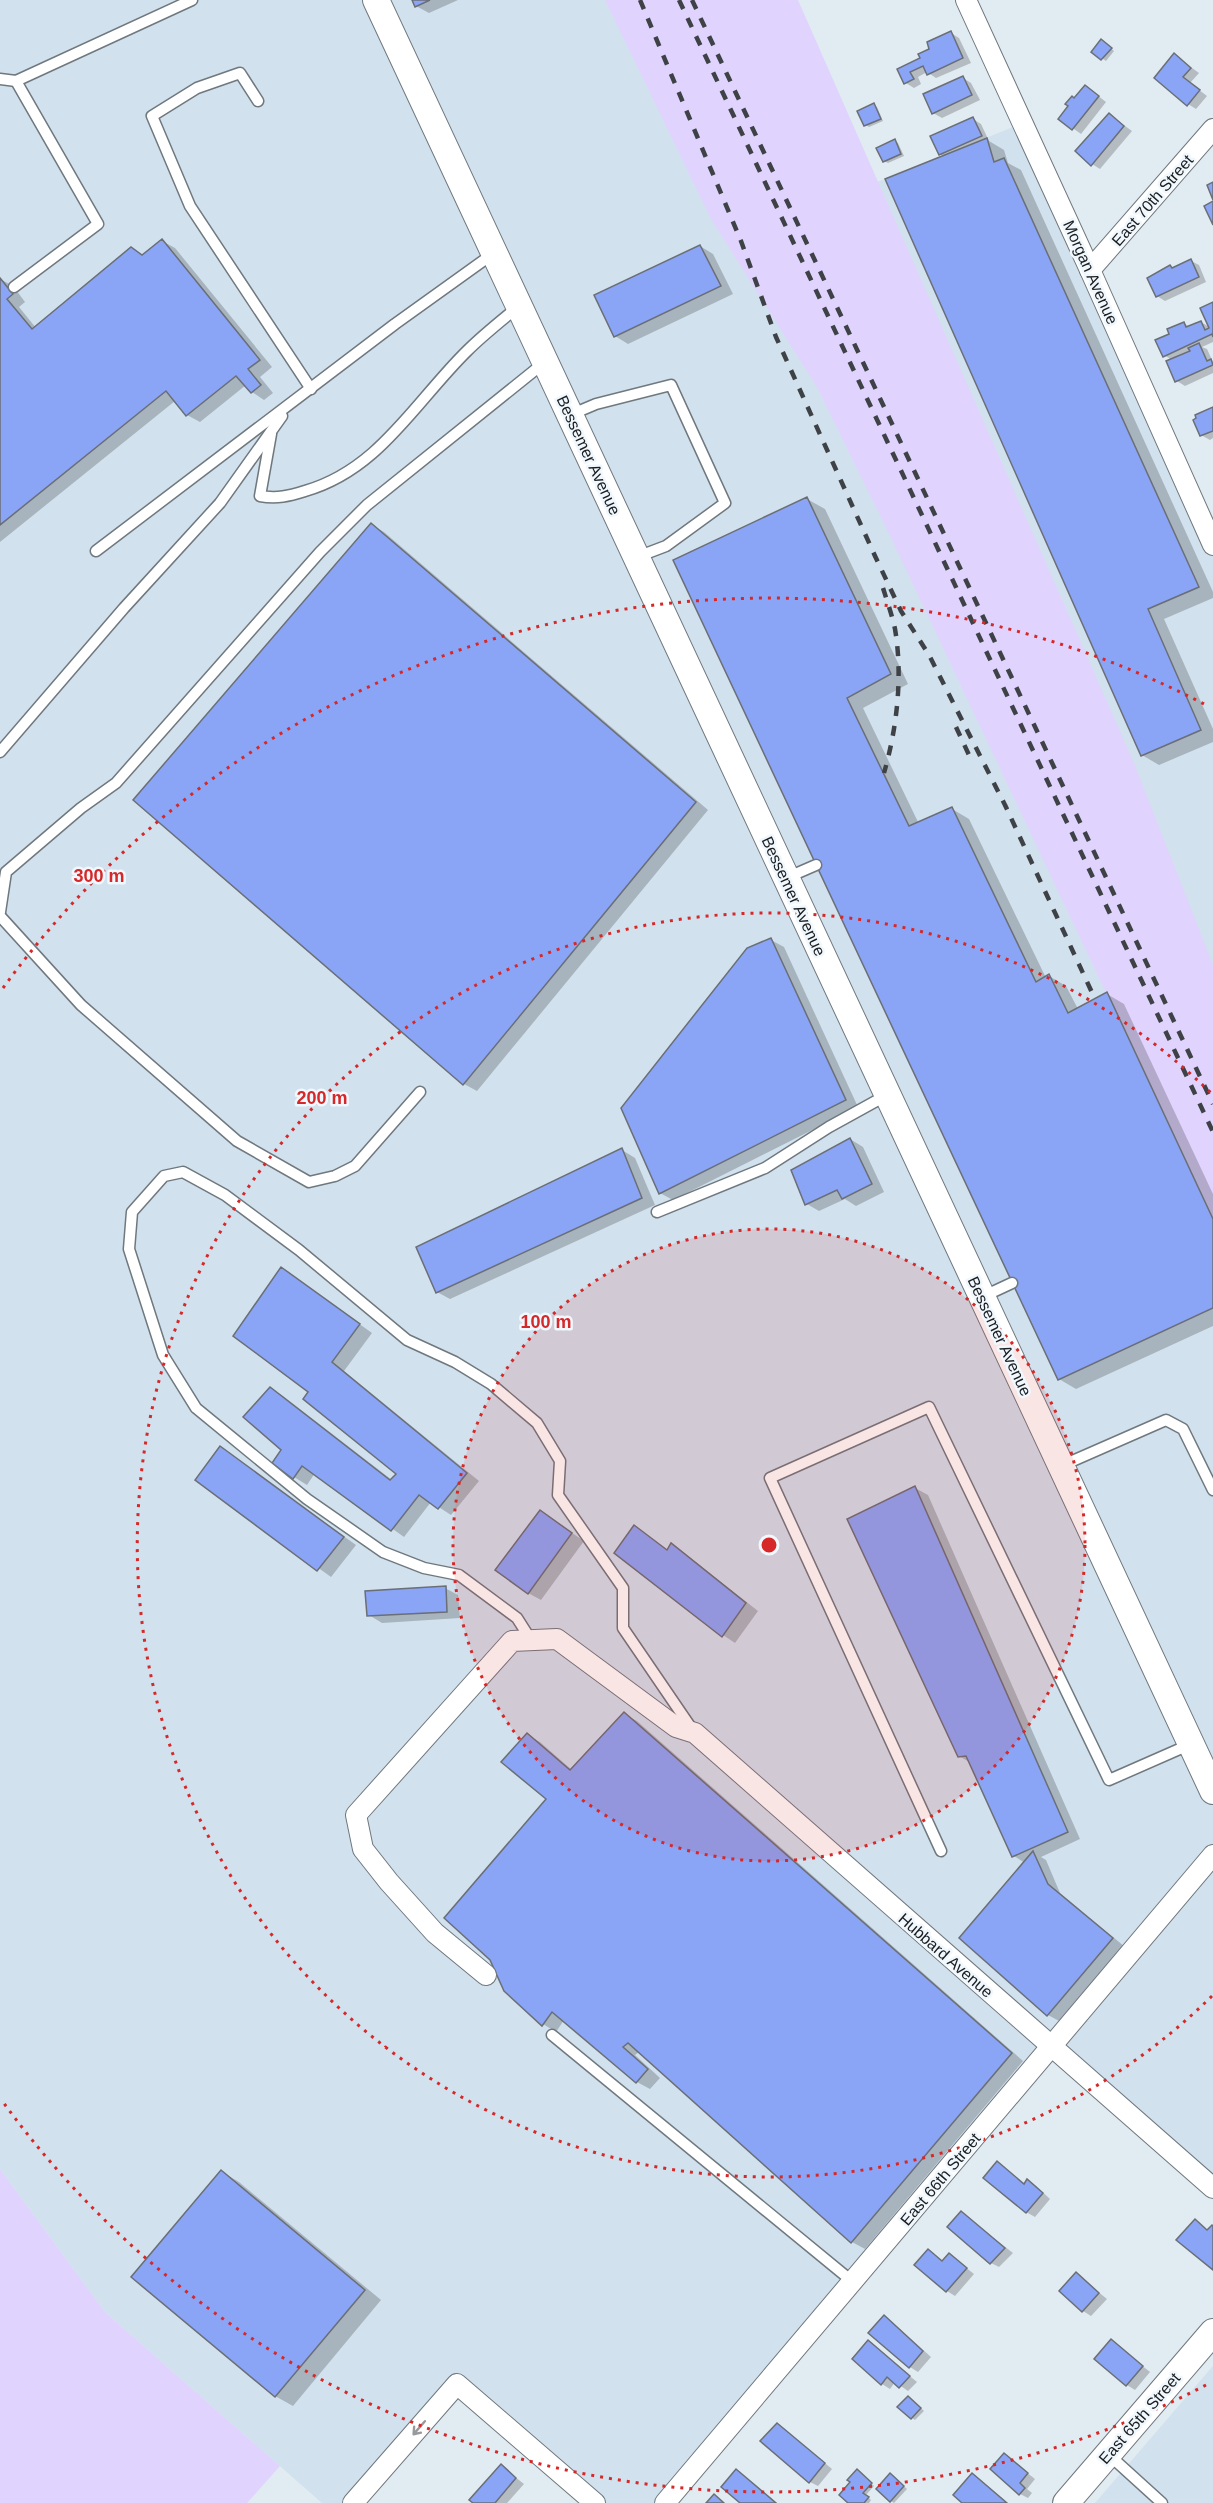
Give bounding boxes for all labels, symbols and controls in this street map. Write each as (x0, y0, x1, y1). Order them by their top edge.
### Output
street label: East 70th Street (1108, 151, 1197, 249)
street label: Morgan Avenue (1060, 218, 1121, 327)
street label: Bessemer Avenue (553, 393, 624, 518)
street label: Bessemer Avenue (758, 834, 829, 959)
text: 300 m (73, 866, 125, 886)
text: 200 m (296, 1088, 348, 1108)
street label: Bessemer Avenue (964, 1274, 1035, 1399)
text: 100 m (520, 1312, 572, 1332)
centre of rings (759, 1535, 779, 1555)
street label: Hubbard Avenue (895, 1910, 996, 2001)
street label: East 66th Street (897, 2129, 984, 2229)
street label: East 65th Street (1095, 2369, 1184, 2467)
one-way arrow (412, 2420, 426, 2435)

